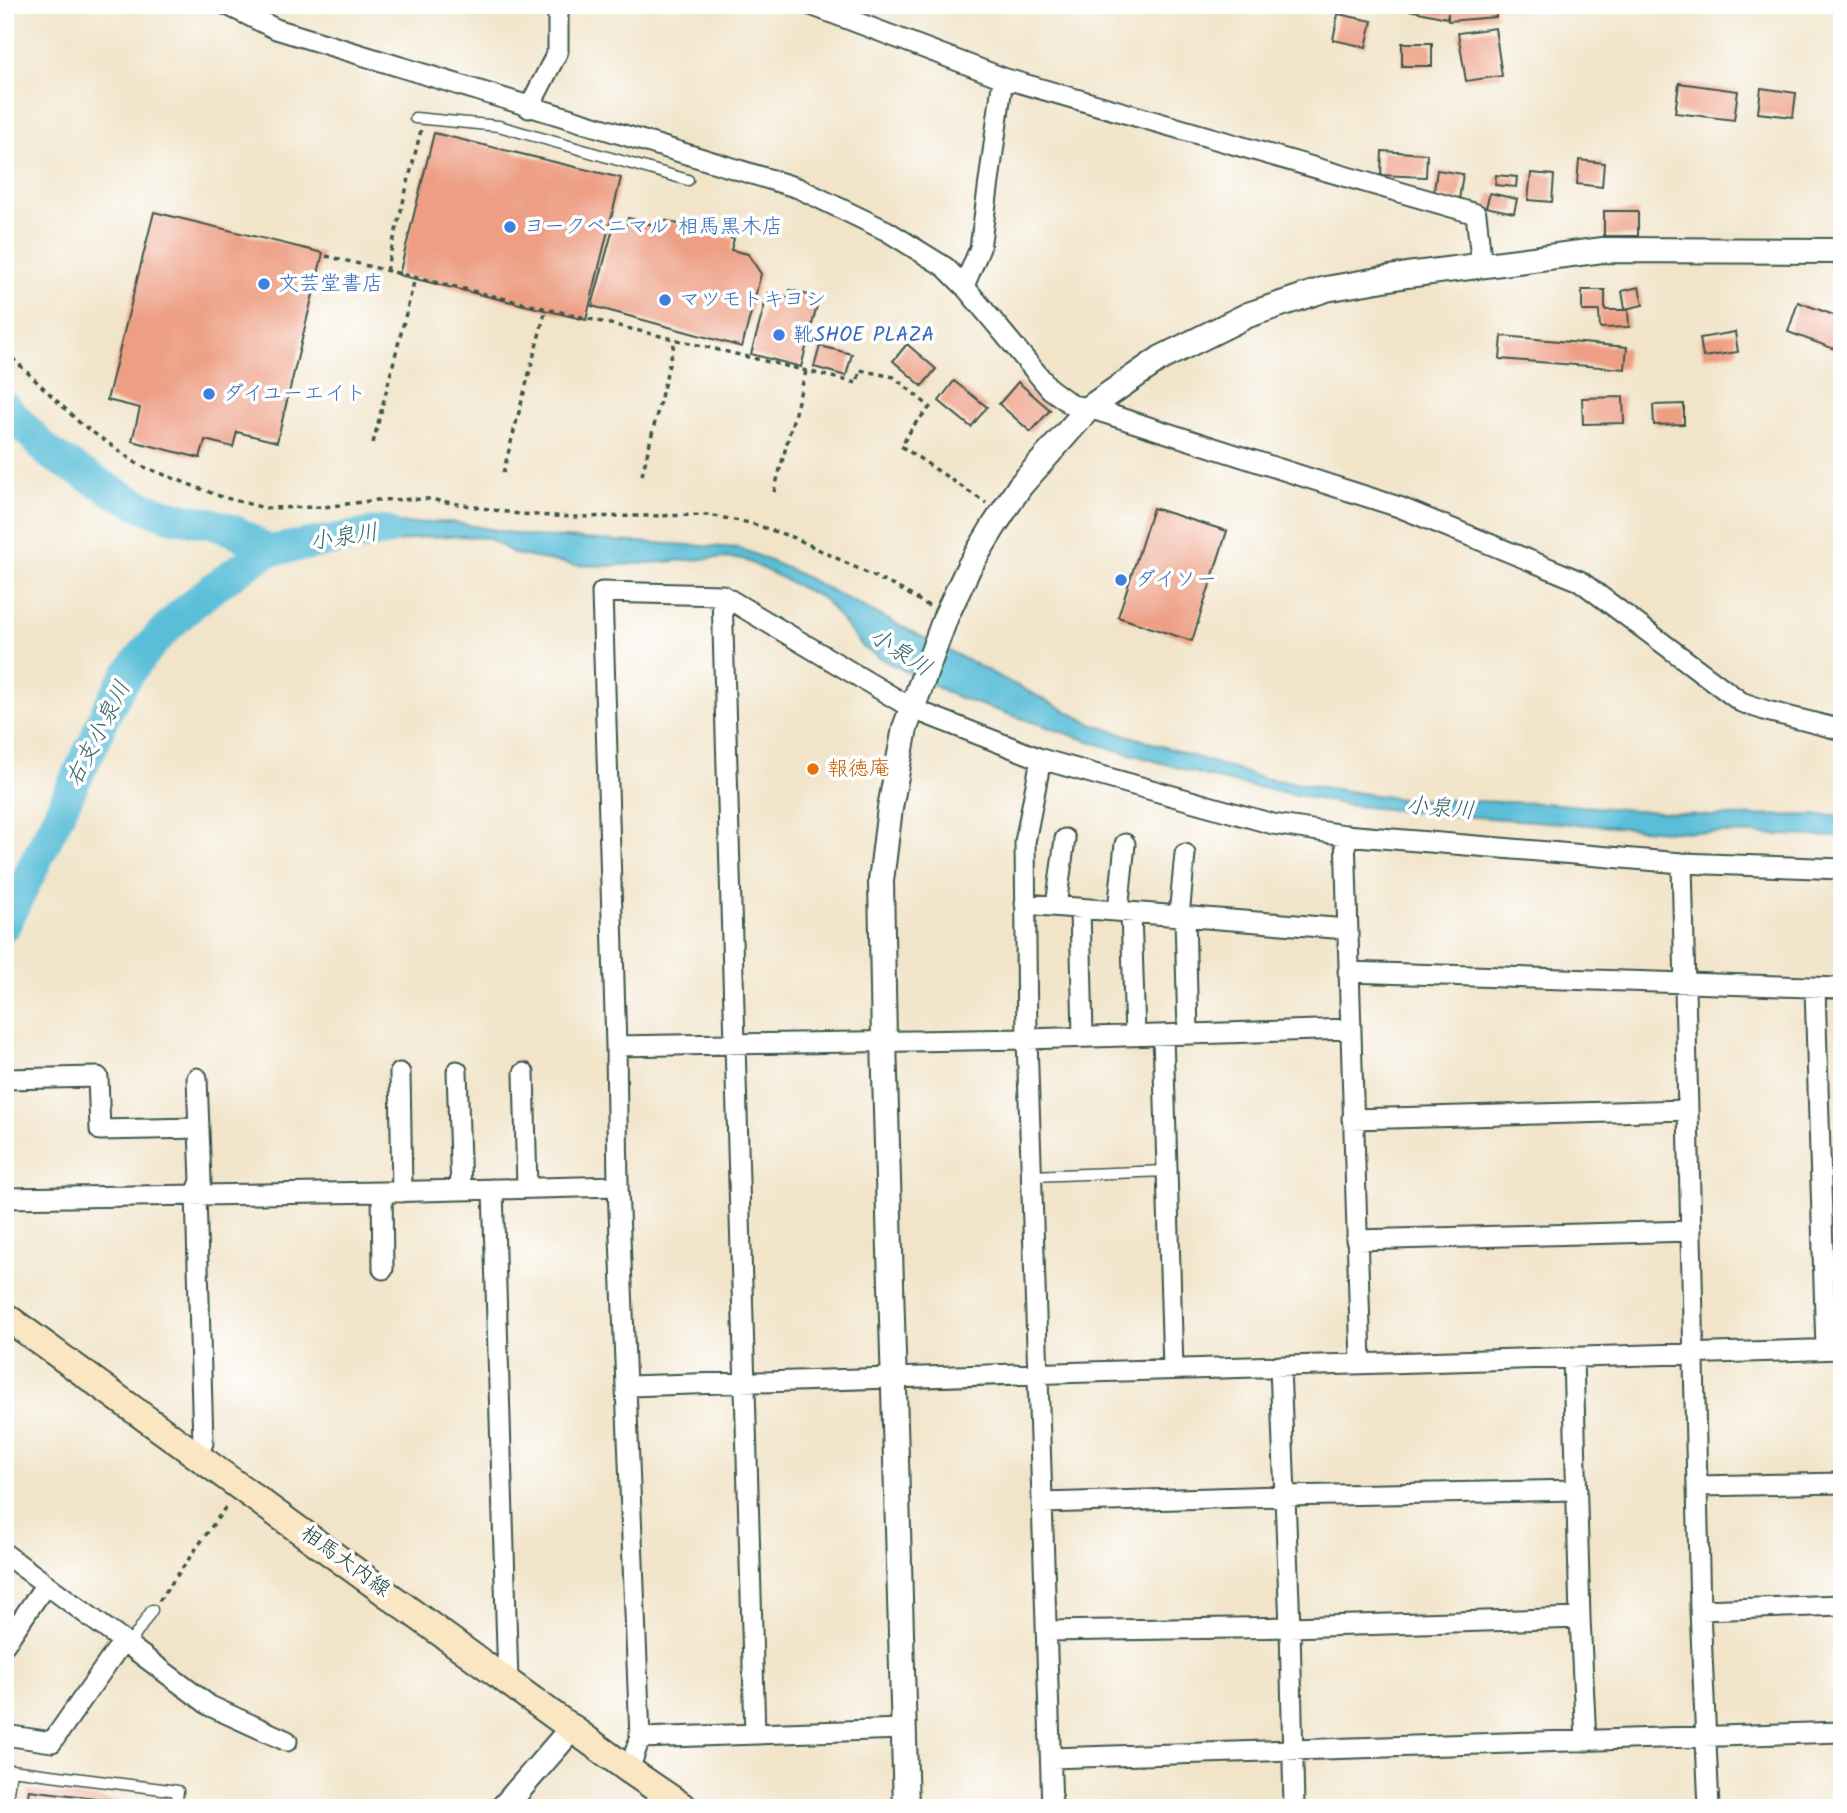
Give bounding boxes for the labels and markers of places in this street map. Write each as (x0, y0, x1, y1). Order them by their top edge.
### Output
place label: ヨークベニマル 相馬黒木店 (524, 211, 783, 244)
marker: ヨークベニマル 相馬黒木店 (502, 219, 518, 235)
place label: 文芸堂書店 (278, 268, 383, 301)
marker: 文芸堂書店 (256, 276, 272, 292)
place label: マツモトキヨシ (679, 284, 826, 317)
marker: マツモトキヨシ (657, 292, 673, 308)
place label: 靴SHOE PLAZA (793, 319, 934, 352)
marker: 靴SHOE PLAZA (771, 327, 787, 343)
place label: ダイユーエイト (223, 378, 366, 411)
marker: ダイユーエイト (201, 386, 217, 402)
place label: ダイソー (1135, 564, 1217, 597)
marker: ダイソー (1113, 572, 1129, 588)
place label: 報徳庵 (827, 753, 890, 786)
marker: 報徳庵 (805, 761, 821, 777)

